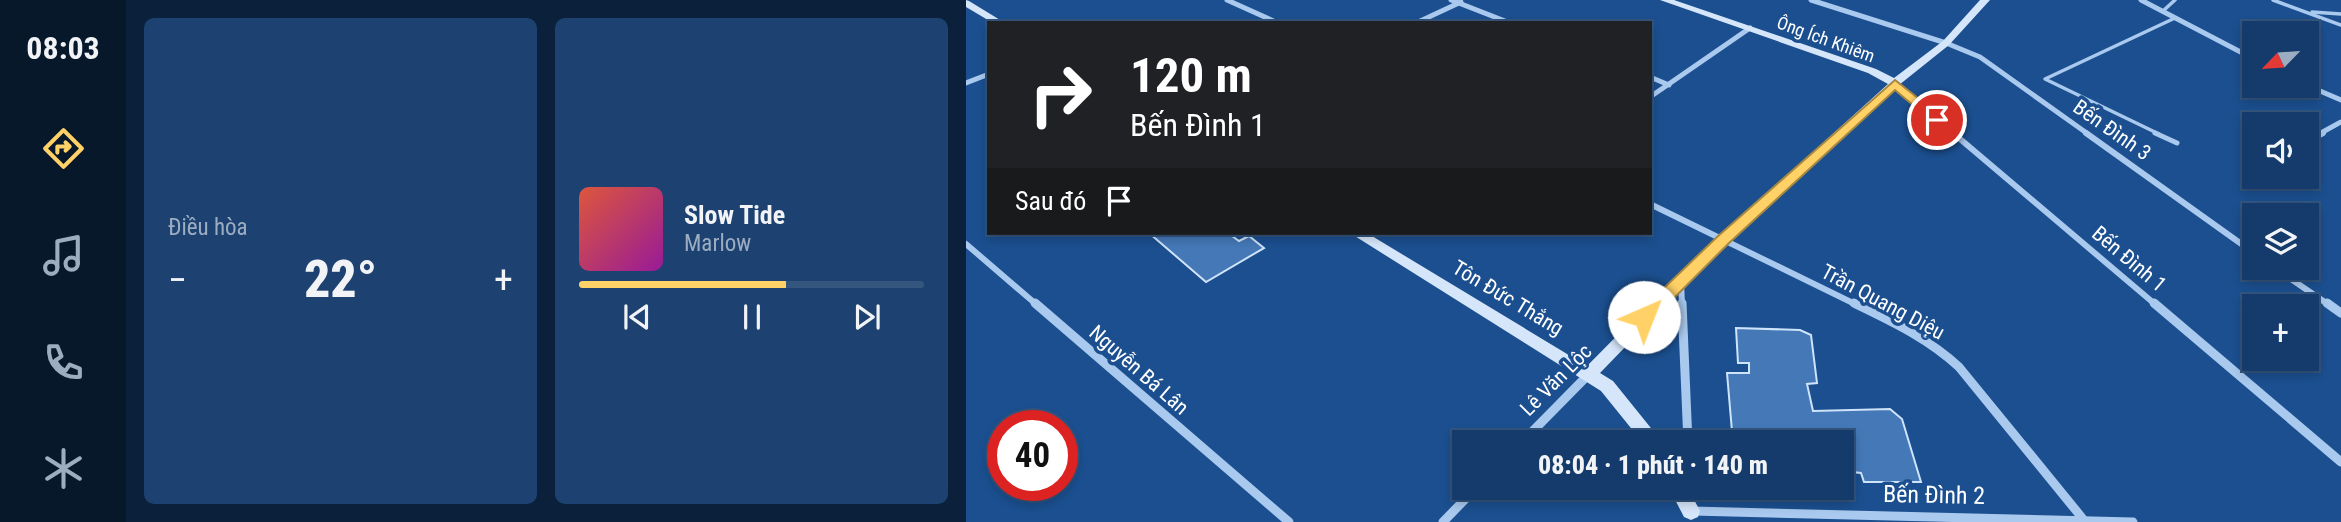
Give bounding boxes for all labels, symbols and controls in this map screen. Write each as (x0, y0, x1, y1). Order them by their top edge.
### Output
street label: Ông Ích Khiêm (1774, 12, 1878, 66)
north arrow (2242, 21, 2319, 98)
map controls (2242, 21, 2319, 371)
text: 08:03 (26, 29, 100, 67)
text: 120 m (1130, 47, 1252, 104)
icon: right (1015, 49, 1106, 140)
pin (1907, 90, 1967, 150)
street label: Bến Đình 3 (2069, 95, 2155, 165)
icon: arrive (1918, 101, 1956, 139)
text: Bến Đình 1 (1130, 106, 1266, 144)
button: sound (2242, 112, 2319, 189)
icon: directions (39, 124, 88, 173)
icon: arrive (1100, 182, 1138, 220)
text: Sau đó (1015, 186, 1086, 216)
text: Slow Tide (684, 200, 785, 230)
button: layers (2242, 203, 2319, 280)
text: Điều hòa (168, 214, 248, 241)
street label: Bến Đình 1 (2087, 221, 2171, 297)
text: Marlow (684, 230, 751, 257)
icon: music (39, 231, 88, 280)
text: 22° (304, 249, 377, 310)
street label: Tôn Đức Thắng (1448, 256, 1568, 340)
text: − (168, 258, 187, 302)
text: + (494, 258, 513, 302)
street label: Trần Quang Diệu (1817, 259, 1949, 345)
position arrow (1607, 280, 1681, 354)
button: + (2242, 294, 2319, 371)
icon: previous (618, 298, 656, 336)
icon: pause (733, 298, 771, 336)
icon: next (848, 298, 886, 336)
street label: Nguyễn Bá Lân (1085, 320, 1193, 420)
icon: phone (39, 338, 88, 387)
street label: Lê Văn Lộc (1515, 339, 1597, 421)
speed limit sign: 40 (987, 410, 1078, 501)
icon: climate (39, 444, 88, 493)
text: 08:04 · 1 phút · 140 m (1538, 450, 1768, 480)
street label: Bến Đình 2 (1883, 480, 1985, 510)

